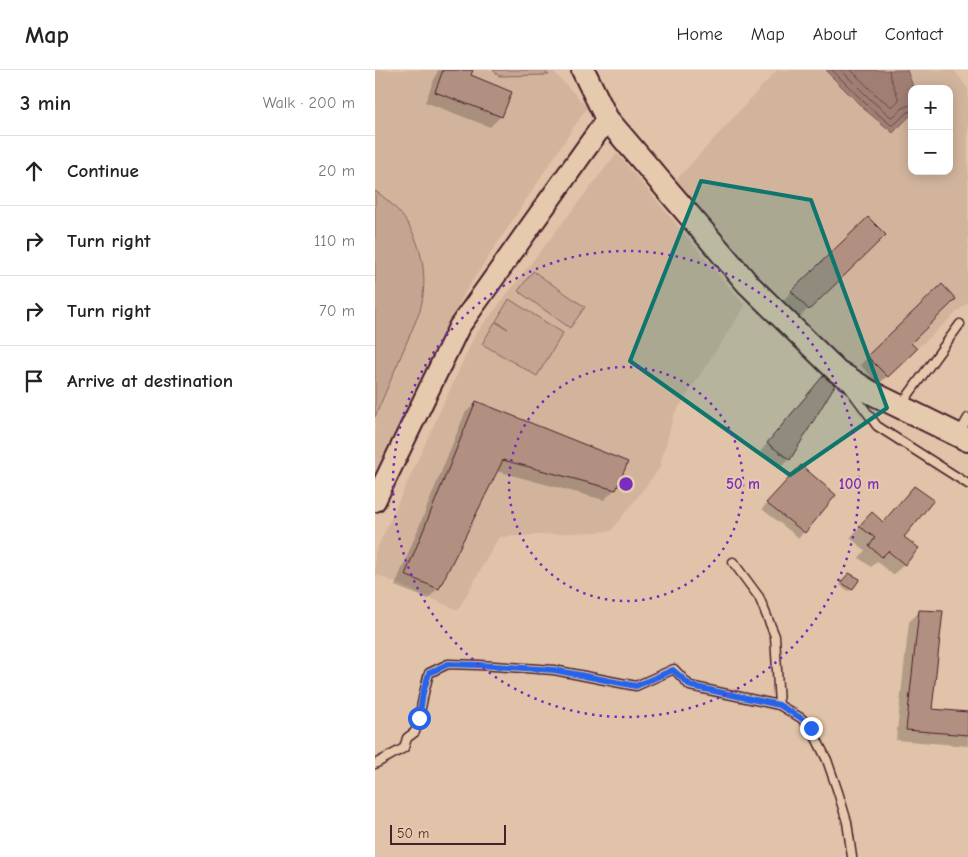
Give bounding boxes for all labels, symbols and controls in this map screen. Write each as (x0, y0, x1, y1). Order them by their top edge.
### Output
text: Map (25, 21, 69, 49)
text: Home (676, 24, 723, 45)
text: Map (751, 24, 785, 45)
text: About (813, 24, 857, 45)
text: Contact (885, 24, 943, 45)
map controls (908, 85, 953, 175)
button: + (908, 85, 953, 130)
text: 3 min (20, 91, 71, 115)
text: Walk · 200 m (263, 94, 355, 112)
button: − (908, 130, 953, 175)
icon: ahead (20, 157, 48, 185)
text: Continue (67, 160, 139, 182)
text: 20 m (318, 162, 355, 180)
icon: right (20, 227, 48, 255)
text: Turn right (67, 230, 151, 252)
text: 110 m (314, 232, 355, 250)
icon: right (20, 297, 48, 325)
text: Turn right (67, 300, 151, 322)
text: 70 m (319, 302, 355, 320)
icon: arrive (20, 367, 48, 395)
text: Arrive at destination (67, 370, 233, 392)
centre of rings (617, 475, 635, 493)
text: 50 m (726, 475, 760, 493)
text: 100 m (839, 475, 879, 493)
route start (408, 707, 431, 730)
route end (800, 717, 823, 740)
scale bar (390, 822, 506, 845)
text: 50 m (397, 825, 429, 842)

